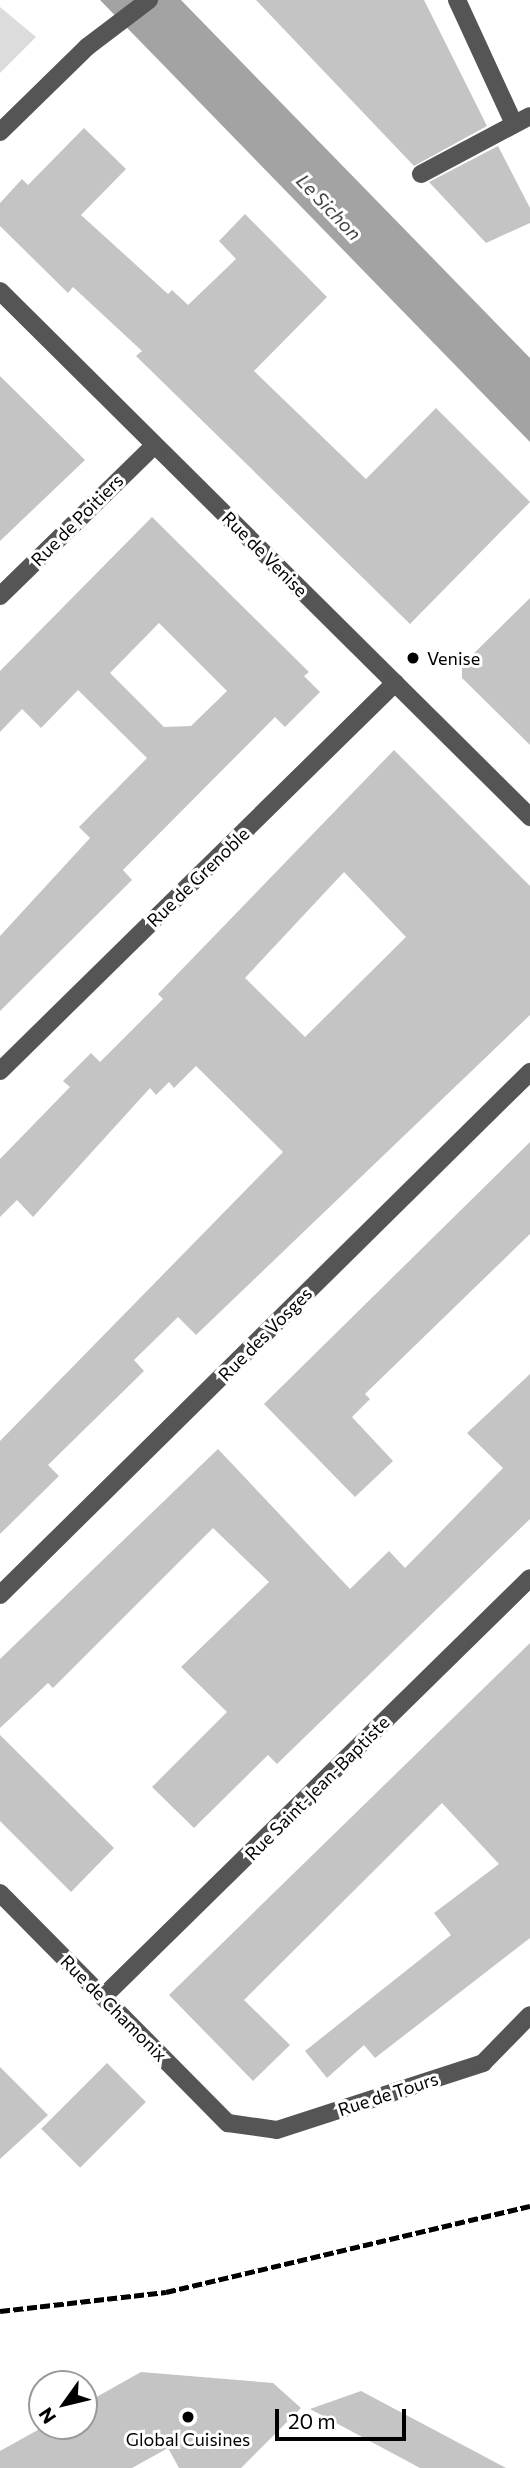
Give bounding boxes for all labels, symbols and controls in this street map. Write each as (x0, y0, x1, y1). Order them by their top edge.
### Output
water label: Le Sichon (292, 169, 366, 245)
street label: Rue de Poitiers (27, 470, 127, 570)
street label: Rue de Venise (218, 507, 312, 601)
place label: Venise (427, 647, 480, 669)
marker: Venise (405, 650, 421, 666)
street label: Rue de Grenoble (142, 823, 254, 931)
street label: Rue des Vosges (214, 1283, 316, 1385)
street label: Rue Saint-Jean-Baptiste (240, 1711, 394, 1865)
street label: Rue de Chamonix (56, 1950, 172, 2066)
street label: Rue de Tours (335, 2068, 441, 2120)
north arrow (28, 2370, 98, 2440)
scale bar (278, 2394, 409, 2438)
text: N (33, 2404, 60, 2428)
text: 20 m (288, 2408, 336, 2433)
marker: Global Cuisines (180, 2409, 196, 2425)
place label: Global Cuisines (126, 2428, 250, 2450)

